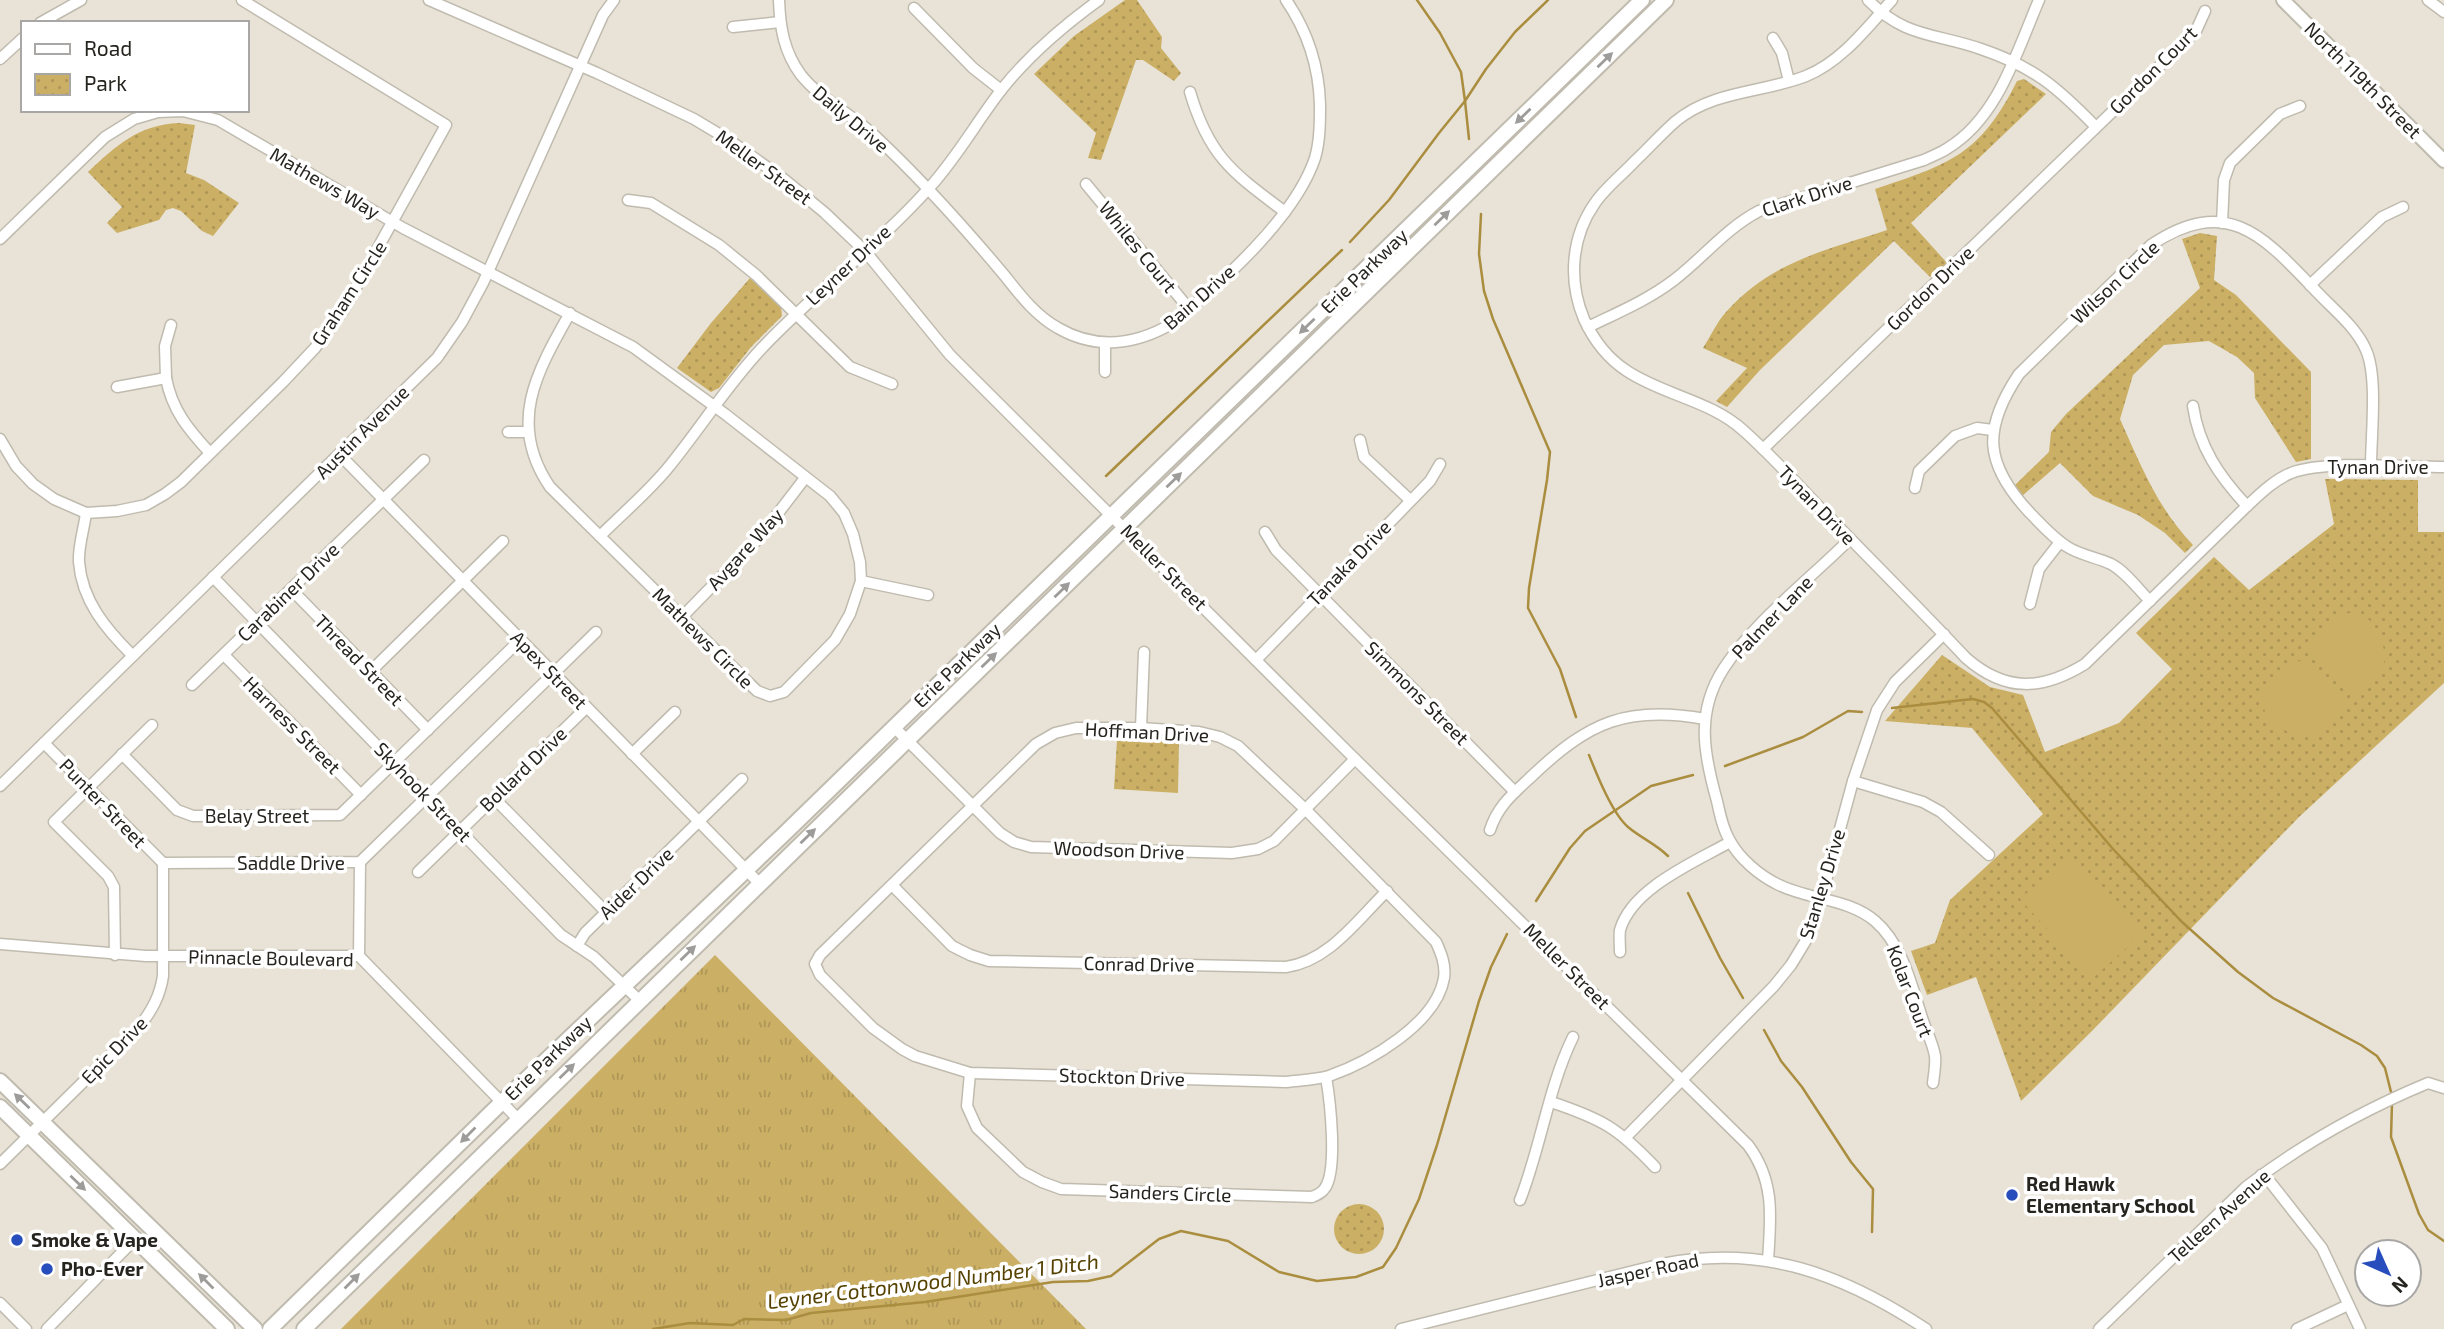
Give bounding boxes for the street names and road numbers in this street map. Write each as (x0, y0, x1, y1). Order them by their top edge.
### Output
street label: North 119th Street (2300, 16, 2427, 143)
street label: Gordon Court (2104, 21, 2201, 118)
street label: Daily Drive (809, 80, 894, 157)
street label: Meller Street (712, 124, 817, 209)
street label: Mathews Way (266, 142, 384, 223)
street label: Clark Drive (1759, 170, 1855, 221)
street label: Whiles Court (1095, 196, 1182, 297)
street label: Leyner Drive (800, 219, 895, 310)
street label: Erie Parkway (1315, 223, 1412, 318)
street label: Wilson Circle (2066, 235, 2164, 328)
street label: Graham Circle (306, 236, 391, 349)
street label: Gordon Drive (1881, 240, 1978, 335)
street label: Bain Drive (1158, 259, 1239, 334)
street label: Austin Avenue (310, 380, 413, 483)
street label: Tynan Drive (2327, 455, 2429, 478)
street label: Tynan Drive (1774, 460, 1861, 549)
street label: Avgare Way (702, 503, 787, 594)
street label: Tanaka Drive (1302, 515, 1395, 610)
street label: Meller Street (1116, 519, 1212, 615)
street label: Carabiner Drive (232, 537, 343, 646)
street label: Palmer Lane (1726, 570, 1817, 663)
street label: Mathews Circle (648, 582, 759, 693)
street label: Thread Street (310, 609, 409, 710)
street label: Erie Parkway (908, 617, 1005, 712)
street label: Apex Street (506, 626, 592, 714)
street label: Simmons Street (1361, 636, 1474, 749)
street label: Harness Street (239, 671, 346, 778)
street label: Hoffman Drive (1084, 717, 1210, 746)
street label: Bollard Drive (474, 721, 571, 816)
street label: Skyhook Street (370, 737, 477, 846)
street label: Punter Street (55, 753, 151, 852)
street label: Belay Street (205, 804, 309, 827)
street label: Stanley Drive (1794, 826, 1849, 942)
street label: Woodson Drive (1053, 836, 1185, 863)
street label: Aider Drive (594, 842, 678, 924)
street label: Saddle Drive (237, 851, 345, 874)
street label: Meller Street (1519, 918, 1615, 1014)
street label: Kolar Court (1882, 942, 1939, 1040)
street label: Pinnacle Boulevard (188, 945, 354, 970)
street label: Conrad Drive (1083, 951, 1195, 976)
street label: Erie Parkway (499, 1010, 596, 1105)
street label: Epic Drive (76, 1011, 151, 1088)
street label: Stockton Drive (1059, 1063, 1185, 1090)
street label: Telleen Avenue (2163, 1164, 2274, 1267)
street label: Sanders Circle (1108, 1179, 1232, 1206)
street label: Jasper Road (1595, 1248, 1701, 1291)

